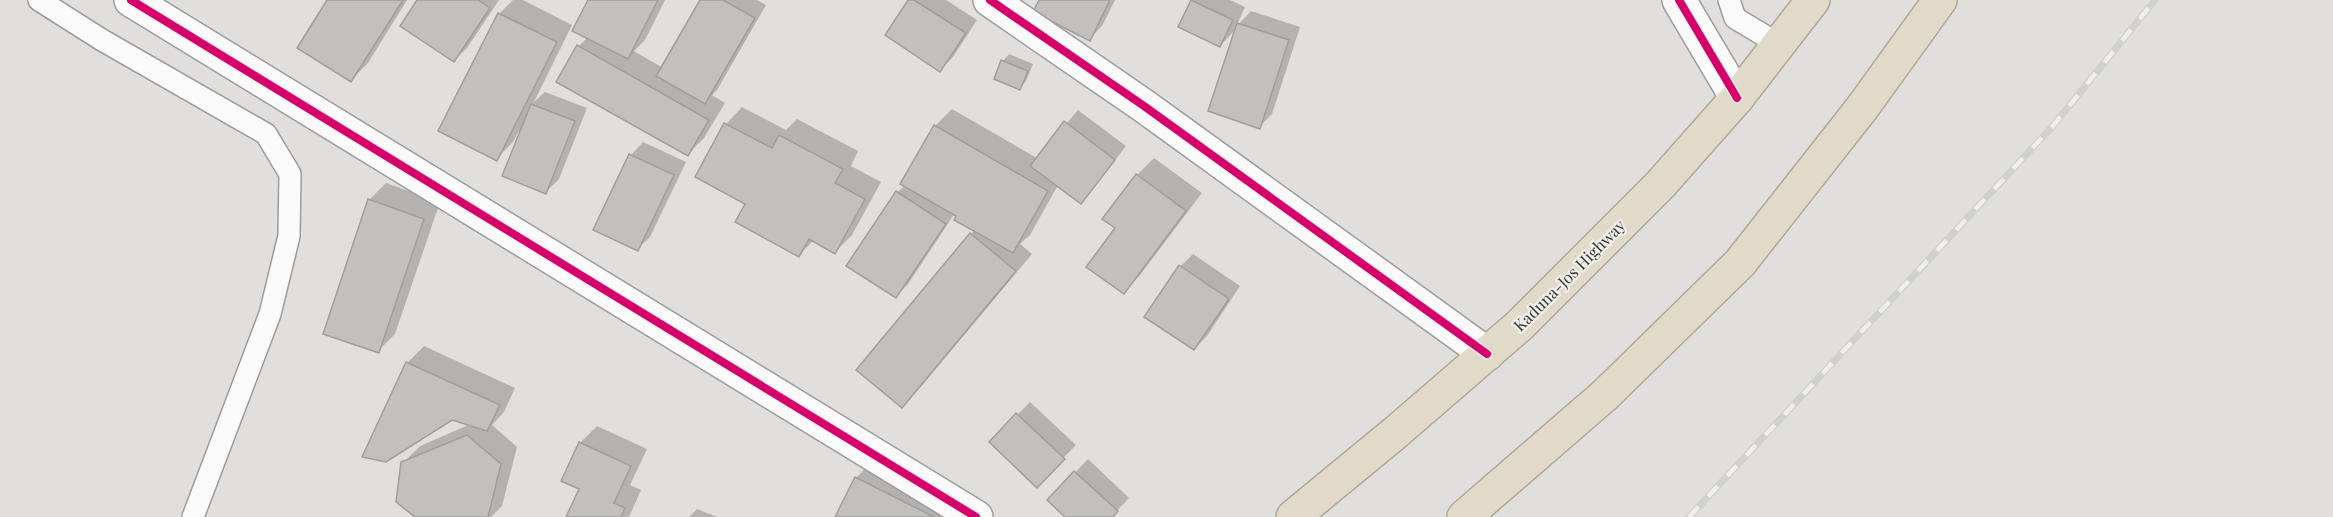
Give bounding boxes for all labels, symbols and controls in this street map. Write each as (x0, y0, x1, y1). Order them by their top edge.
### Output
street label: Kaduna-Jos Highway (1509, 215, 1629, 335)

